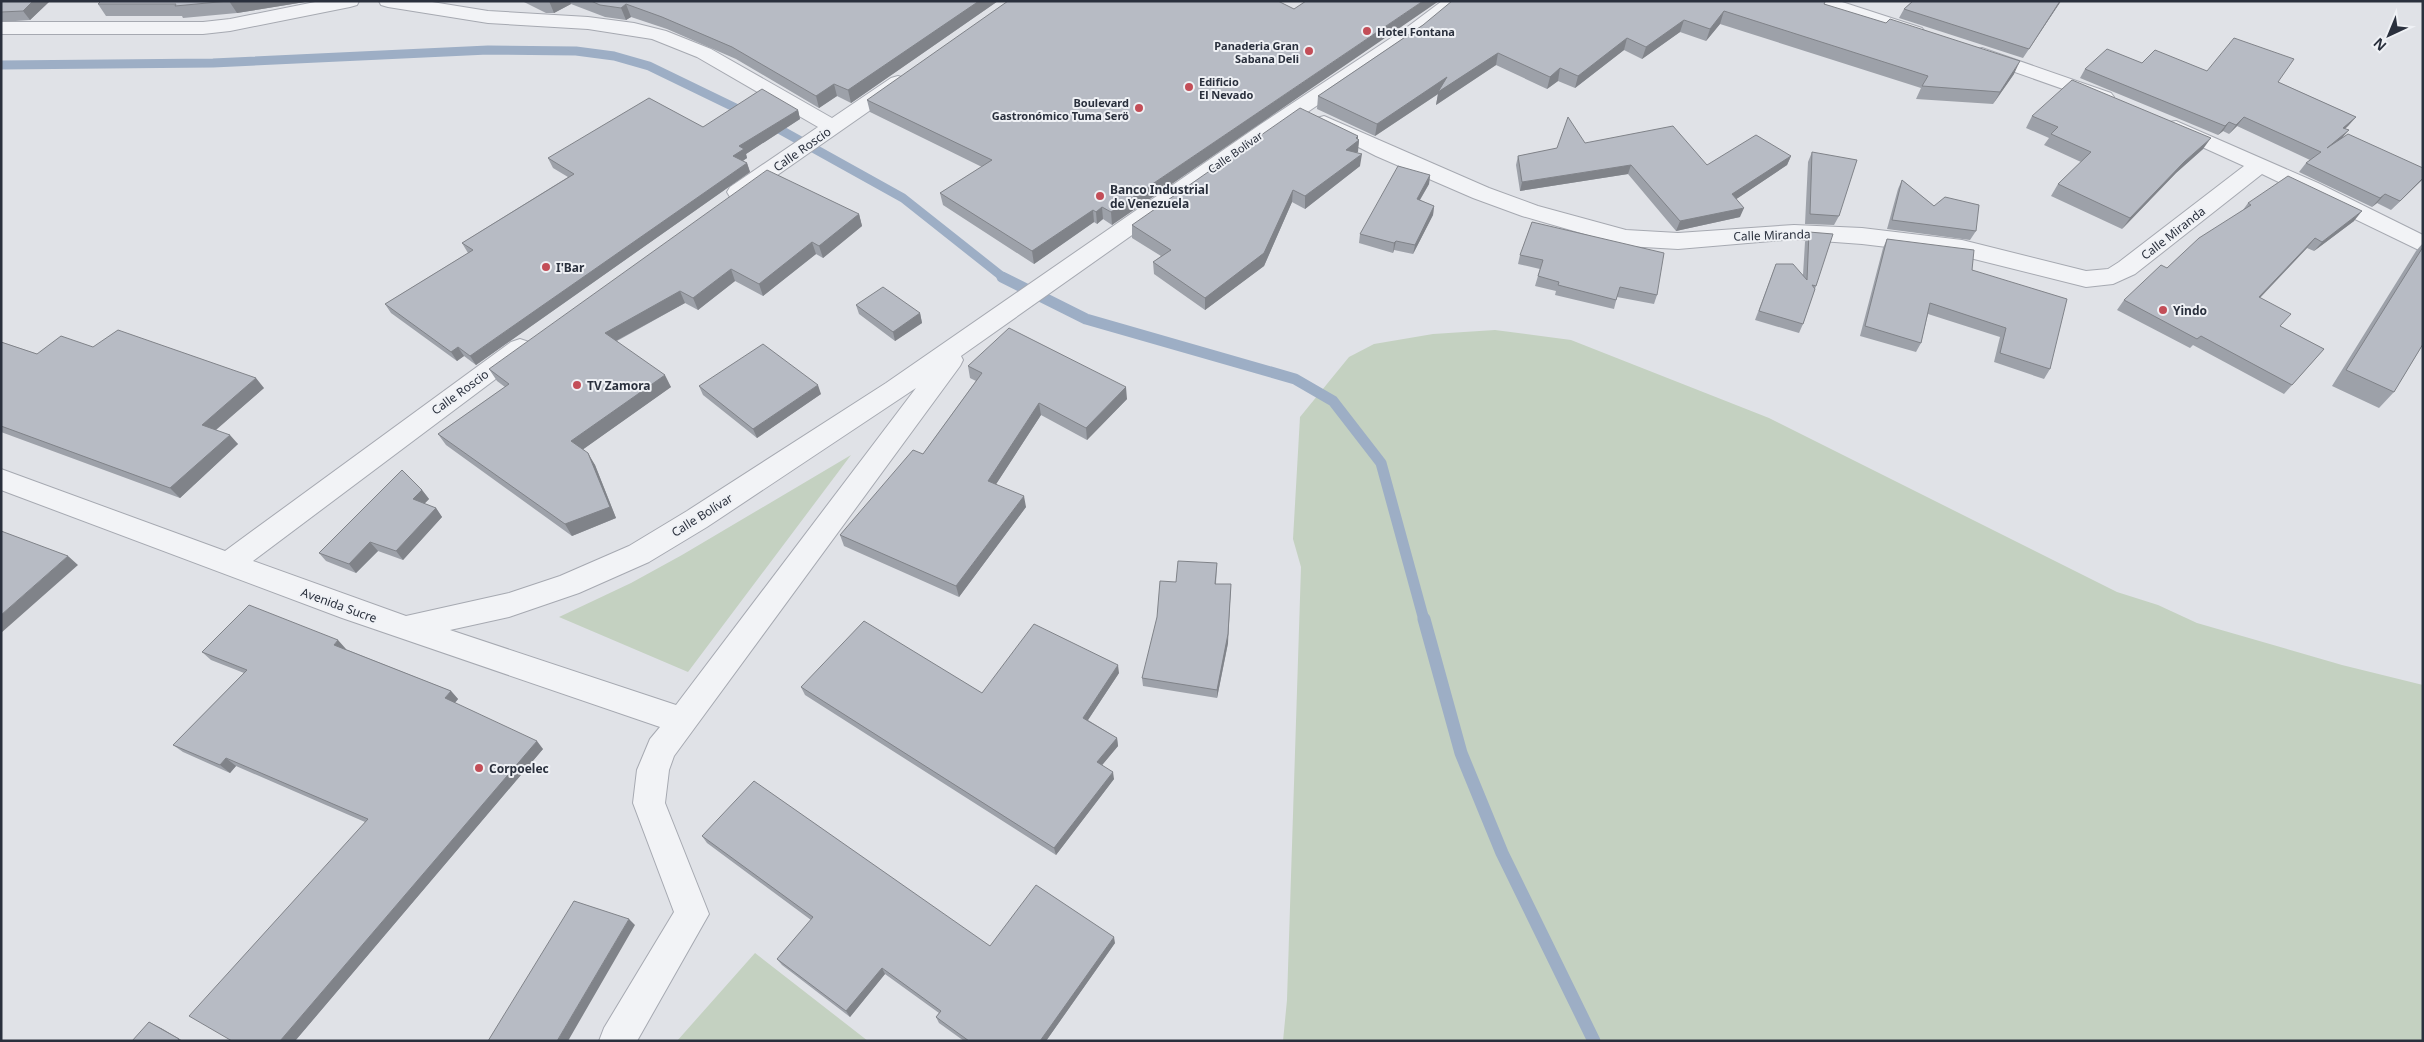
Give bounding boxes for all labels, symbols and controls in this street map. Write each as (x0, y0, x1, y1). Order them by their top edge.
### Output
north arrow (2364, 10, 2414, 60)
place label: Hotel Fontana (1377, 24, 1455, 39)
marker: Hotel Fontana (1361, 25, 1373, 37)
text: N (2369, 34, 2390, 56)
place label: Panaderia Gran Sabana Deli (1214, 38, 1299, 66)
marker: Panaderia Gran Sabana Deli (1303, 45, 1315, 57)
place label: Edificio El Nevado (1199, 74, 1253, 102)
marker: Edificio El Nevado (1183, 81, 1195, 93)
place label: Boulevard Gastronómico Tuma Serö (992, 95, 1129, 123)
marker: Boulevard Gastronómico Tuma Serö (1133, 102, 1145, 114)
street label: Calle Roscio (770, 123, 834, 175)
street label: Calle Bolívar (1205, 127, 1266, 176)
place label: Banco Industrial de Venezuela (1110, 181, 1209, 212)
marker: Banco Industrial de Venezuela (1094, 190, 1106, 202)
street label: Calle Miranda (2137, 202, 2209, 264)
street label: Calle Miranda (1733, 225, 1811, 245)
place label: I'Bar (556, 259, 585, 276)
marker: I'Bar (540, 261, 552, 273)
place label: Yindo (2173, 302, 2207, 319)
marker: Yindo (2157, 304, 2169, 316)
street label: Calle Roscio (428, 365, 492, 419)
place label: TV Zamora (587, 377, 651, 394)
marker: TV Zamora (571, 379, 583, 391)
street label: Calle Bolívar (668, 489, 736, 541)
street label: Avenida Sucre (299, 583, 379, 627)
place label: Corpoelec (489, 760, 549, 777)
marker: Corpoelec (473, 762, 485, 774)

